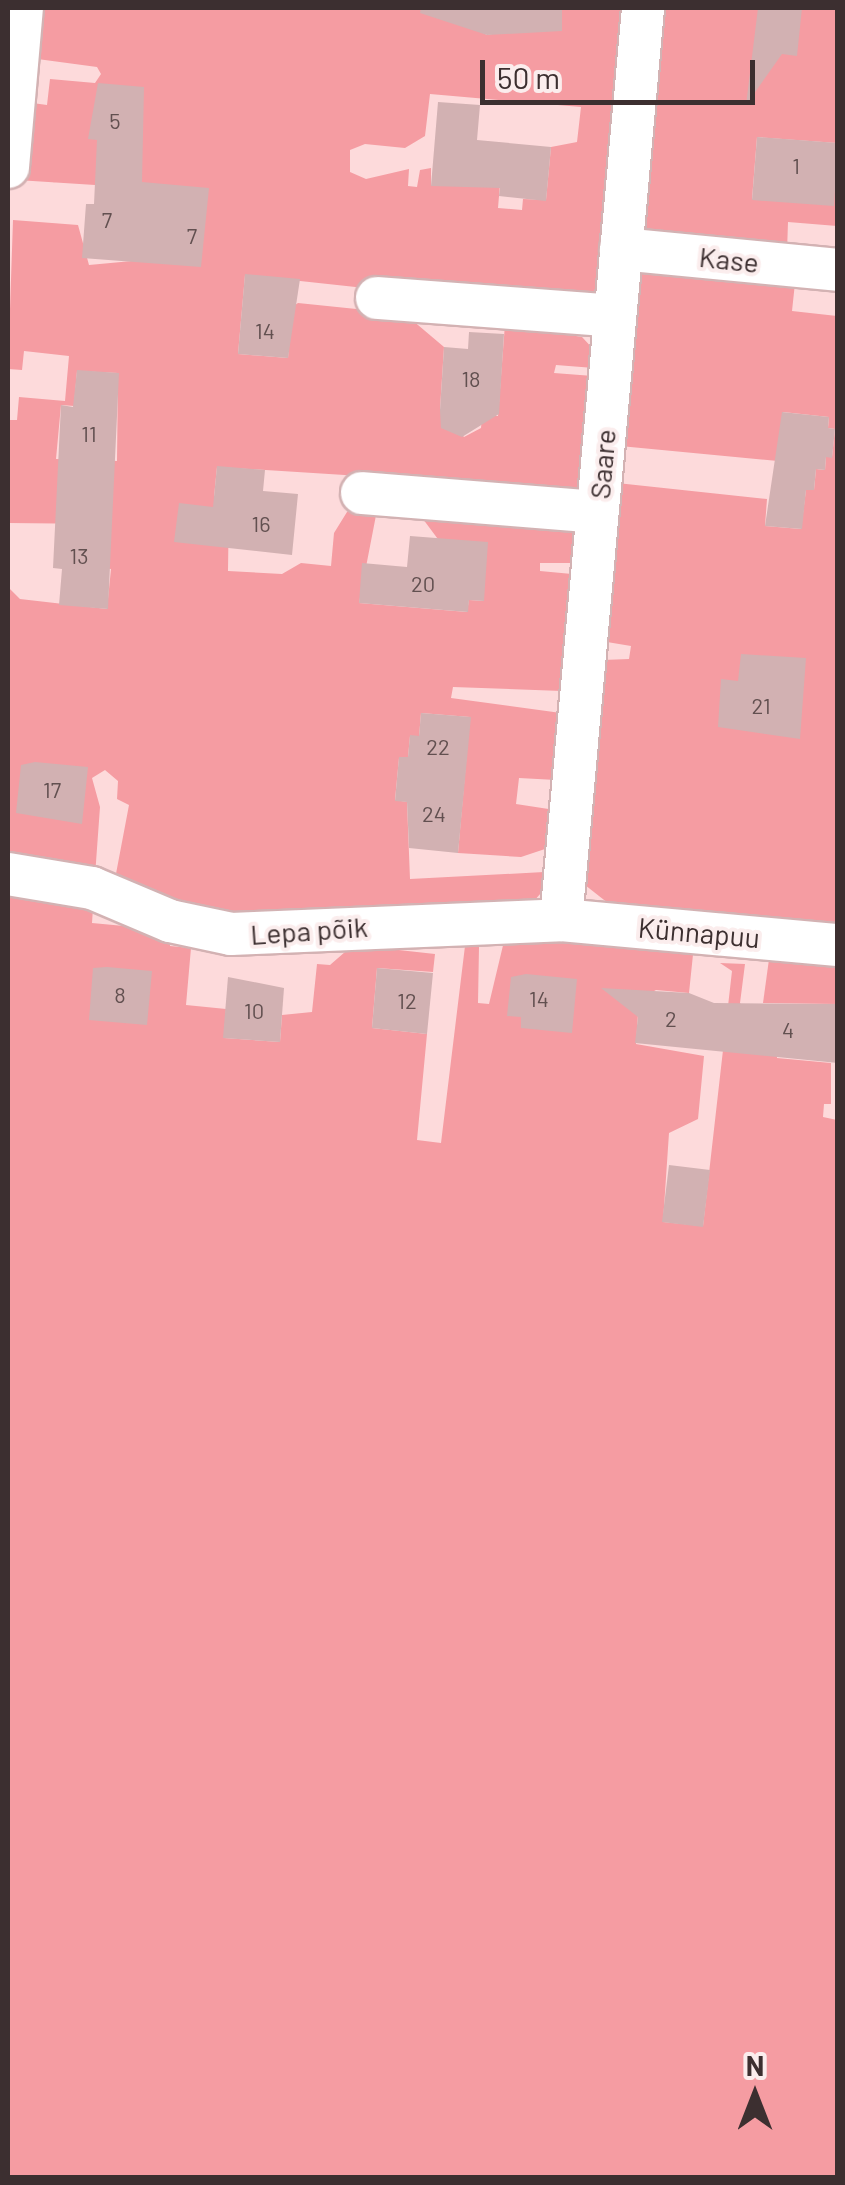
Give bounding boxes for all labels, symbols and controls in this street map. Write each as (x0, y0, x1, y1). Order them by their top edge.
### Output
scale bar (485, 40, 760, 102)
text: 50 m (497, 59, 560, 95)
house number: 5 (109, 108, 121, 134)
house number: 1 (792, 153, 800, 179)
house number: 7 (102, 207, 112, 233)
house number: 7 (187, 223, 197, 249)
street label: Kase (698, 239, 760, 279)
house number: 14 (255, 318, 275, 344)
house number: 18 (461, 366, 481, 392)
house number: 11 (81, 421, 97, 447)
street label: Saare (582, 428, 622, 500)
house number: 16 (251, 511, 271, 537)
house number: 13 (69, 543, 89, 569)
house number: 20 (411, 571, 435, 597)
house number: 21 (751, 693, 771, 719)
house number: 22 (426, 734, 450, 760)
house number: 17 (43, 777, 61, 803)
house number: 24 (422, 801, 446, 827)
street label: Lepa põik (249, 909, 369, 951)
street label: Künnapuu (637, 910, 761, 954)
house number: 8 (114, 982, 126, 1008)
house number: 14 (529, 986, 549, 1012)
house number: 12 (397, 988, 417, 1014)
house number: 10 (244, 998, 264, 1024)
house number: 2 (665, 1006, 677, 1032)
house number: 4 (782, 1017, 794, 1043)
north arrow (705, 2045, 805, 2145)
text: N (746, 2048, 764, 2082)

